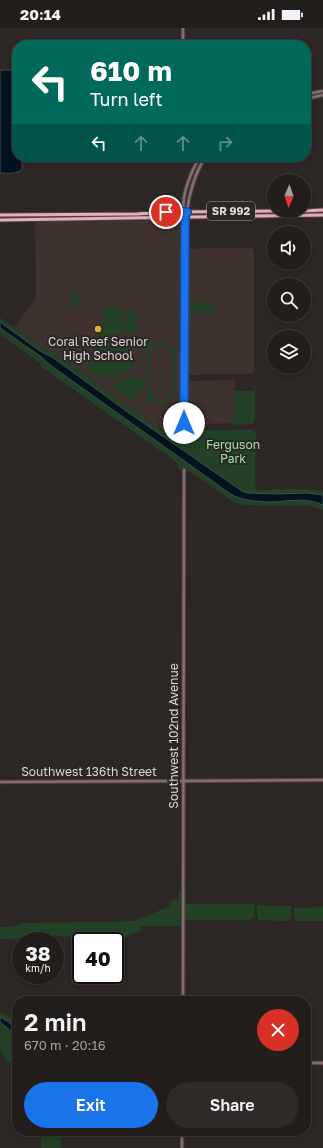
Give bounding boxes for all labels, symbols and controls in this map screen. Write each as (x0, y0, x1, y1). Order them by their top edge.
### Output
text: 20:14 (20, 5, 61, 23)
text: 610 m (90, 54, 172, 87)
icon: left (24, 56, 76, 108)
text: Turn left (90, 88, 163, 110)
icon: left (88, 132, 110, 154)
icon: ahead (130, 132, 152, 154)
icon: ahead (172, 132, 194, 154)
icon: right (214, 132, 236, 154)
north arrow (267, 174, 311, 218)
map controls (267, 174, 311, 374)
pin (149, 195, 183, 229)
icon: arrive (155, 201, 177, 223)
road number: SR 992 (207, 202, 255, 220)
button: sound (267, 226, 311, 270)
button: search (267, 278, 311, 322)
marker: Coral Reef Senior High School (93, 324, 103, 334)
button: layers (267, 330, 311, 374)
place label: Coral Reef Senior High School (48, 334, 148, 363)
position arrow (163, 402, 205, 444)
park label: Ferguson Park (206, 437, 260, 466)
street label: Southwest 102nd Avenue (166, 663, 181, 809)
street label: Southwest 136th Street (21, 764, 157, 779)
speed limit sign: 40 (72, 932, 124, 984)
text: 38 (25, 941, 50, 965)
text: km/h (25, 962, 51, 974)
text: 2 min (24, 1007, 86, 1036)
button: close (257, 1009, 299, 1051)
text: 670 m · 20:16 (24, 1037, 106, 1053)
button: Exit (24, 1082, 158, 1128)
button: Share (166, 1082, 299, 1128)

